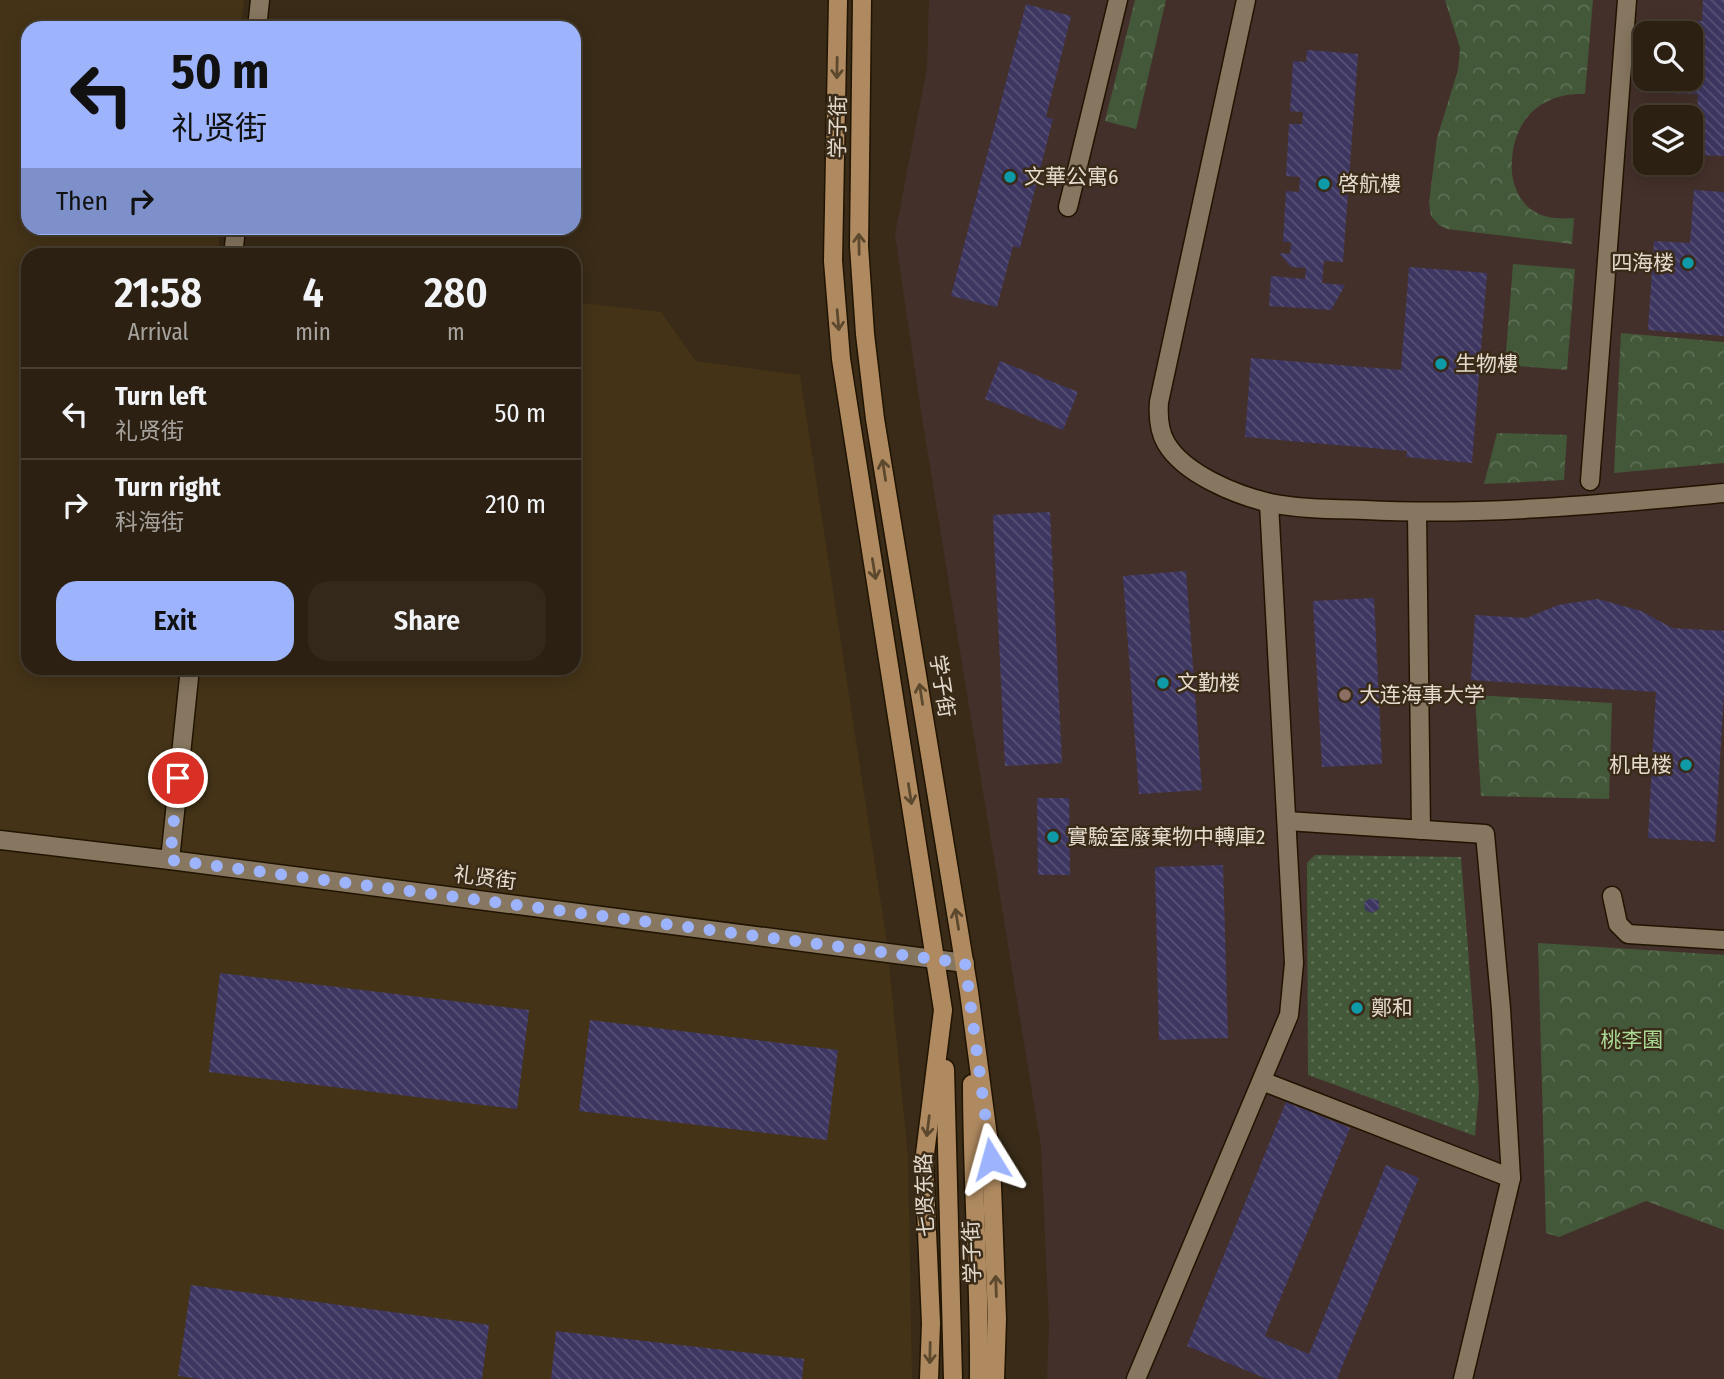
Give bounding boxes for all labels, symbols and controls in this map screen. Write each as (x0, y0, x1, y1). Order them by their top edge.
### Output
map controls (1633, 21, 1703, 175)
button: search (1633, 21, 1703, 91)
text: 50 m (171, 42, 269, 101)
icon: left (56, 49, 147, 140)
one-way arrow (830, 56, 844, 79)
street label: 学子街 (824, 95, 852, 159)
button: layers (1633, 105, 1703, 175)
text: 礼贤街 (171, 109, 267, 147)
place label: 文華公寓6 (1024, 164, 1118, 190)
marker: 文華公寓6 (1002, 169, 1018, 185)
place label: 啓航樓 (1338, 171, 1401, 197)
marker: 啓航樓 (1316, 176, 1332, 192)
icon: right (122, 182, 160, 220)
text: Then (56, 186, 108, 217)
one-way arrow (853, 232, 866, 255)
place label: 四海楼 (1611, 250, 1674, 276)
marker: 四海楼 (1680, 255, 1696, 271)
text: 21:58 (114, 268, 202, 318)
text: 4 (302, 268, 324, 318)
text: 280 (424, 268, 488, 318)
one-way arrow (832, 308, 845, 331)
text: Arrival (128, 318, 189, 346)
text: min (295, 318, 331, 346)
text: m (447, 318, 465, 346)
place label: 生物樓 (1455, 351, 1518, 377)
marker: 生物樓 (1433, 356, 1449, 372)
text: Turn left (115, 381, 207, 412)
icon: left (56, 395, 94, 433)
text: 50 m (494, 398, 546, 429)
text: 礼贤街 (115, 417, 184, 445)
one-way arrow (877, 459, 890, 482)
text: Turn right (115, 472, 221, 503)
icon: right (56, 486, 94, 524)
text: 210 m (485, 489, 546, 520)
text: 科海街 (115, 508, 184, 536)
one-way arrow (868, 557, 881, 580)
button: Exit (56, 581, 294, 661)
button: Share (308, 581, 546, 661)
street label: 学子街 (924, 653, 960, 719)
place label: 文勤楼 (1177, 670, 1240, 696)
marker: 文勤楼 (1155, 675, 1171, 691)
place label: 大连海事大学 (1359, 682, 1485, 708)
one-way arrow (914, 683, 927, 706)
marker: 大连海事大学 (1337, 687, 1353, 703)
pin (148, 748, 208, 808)
place label: 机电楼 (1609, 752, 1672, 778)
marker: 机电楼 (1678, 757, 1694, 773)
icon: arrive (159, 759, 197, 797)
one-way arrow (904, 782, 917, 805)
place label: 實驗室廢棄物中轉庫2 (1067, 824, 1265, 850)
marker: 實驗室廢棄物中轉庫2 (1045, 829, 1061, 845)
street label: 礼贤街 (452, 861, 518, 895)
one-way arrow (951, 908, 964, 930)
place label: 鄭和 (1371, 995, 1413, 1021)
marker: 鄭和 (1349, 1000, 1365, 1016)
park label: 桃李園 (1601, 1027, 1664, 1053)
one-way arrow (922, 1114, 935, 1137)
position arrow (954, 1122, 1028, 1196)
street label: 七贤东路 (911, 1153, 939, 1237)
street label: 学子街 (958, 1220, 986, 1284)
one-way arrow (989, 1275, 1002, 1298)
one-way arrow (923, 1341, 937, 1364)

